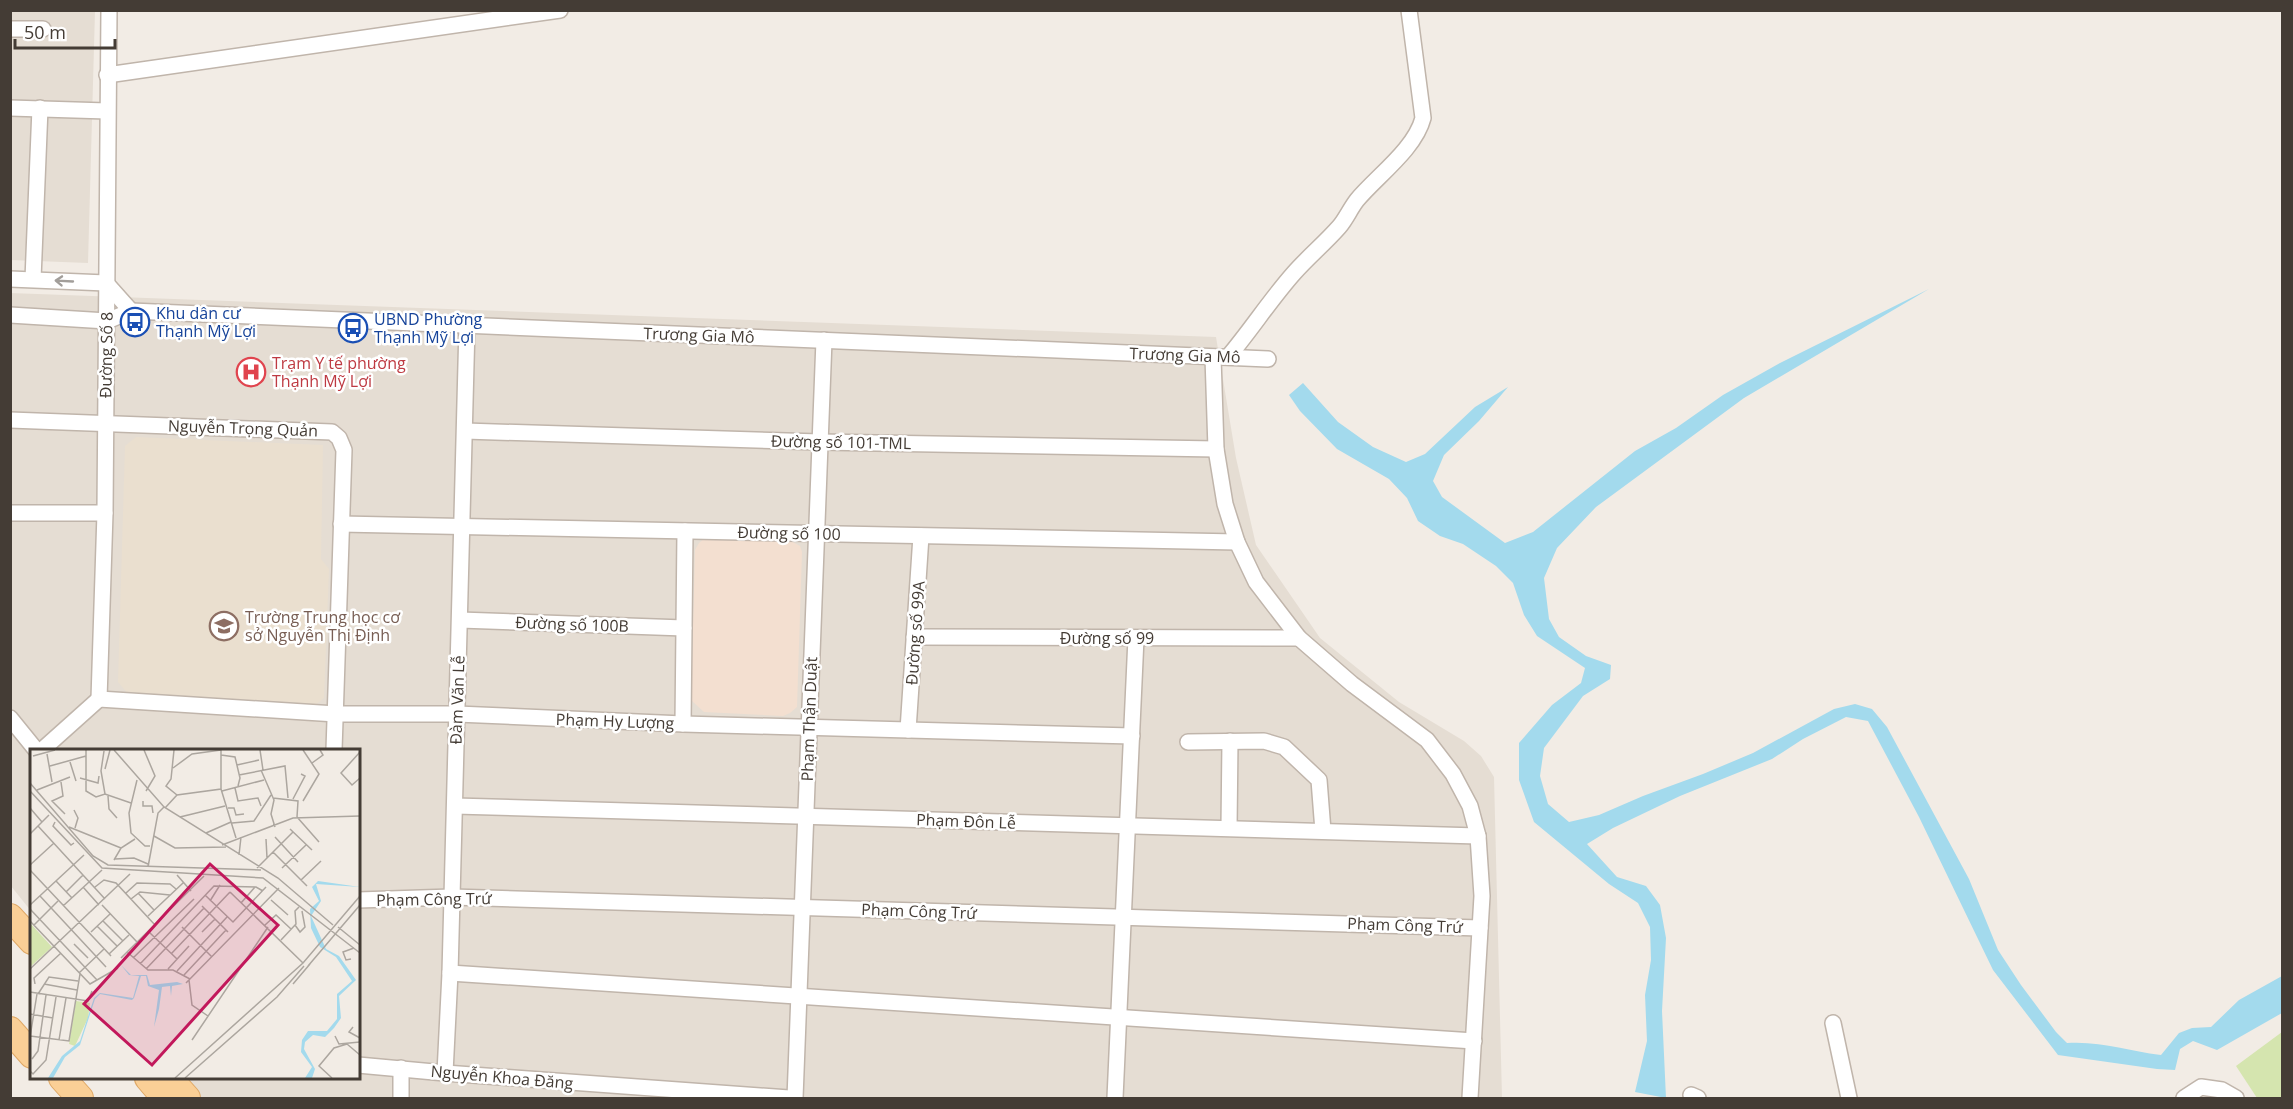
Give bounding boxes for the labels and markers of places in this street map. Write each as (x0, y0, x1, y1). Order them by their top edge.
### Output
place label: Khu dân cư Thạnh Mỹ Lợi (156, 302, 256, 342)
bus stop icon: Khu dân cư Thạnh Mỹ Lợi (119, 306, 151, 338)
place label: UBND Phường Thạnh Mỹ Lợi (374, 308, 482, 348)
bus stop icon: UBND Phường Thạnh Mỹ Lợi (337, 312, 369, 344)
place label: Trạm Y tế phường Thạnh Mỹ Lợi (272, 352, 406, 392)
hospital icon: Trạm Y tế phường Thạnh Mỹ Lợi (235, 356, 267, 388)
place label: Trường Trung học cơ sở Nguyễn Thị Định (245, 606, 401, 646)
school or university icon: Trường Trung học cơ sở Nguyễn Thị Định (208, 610, 240, 642)

